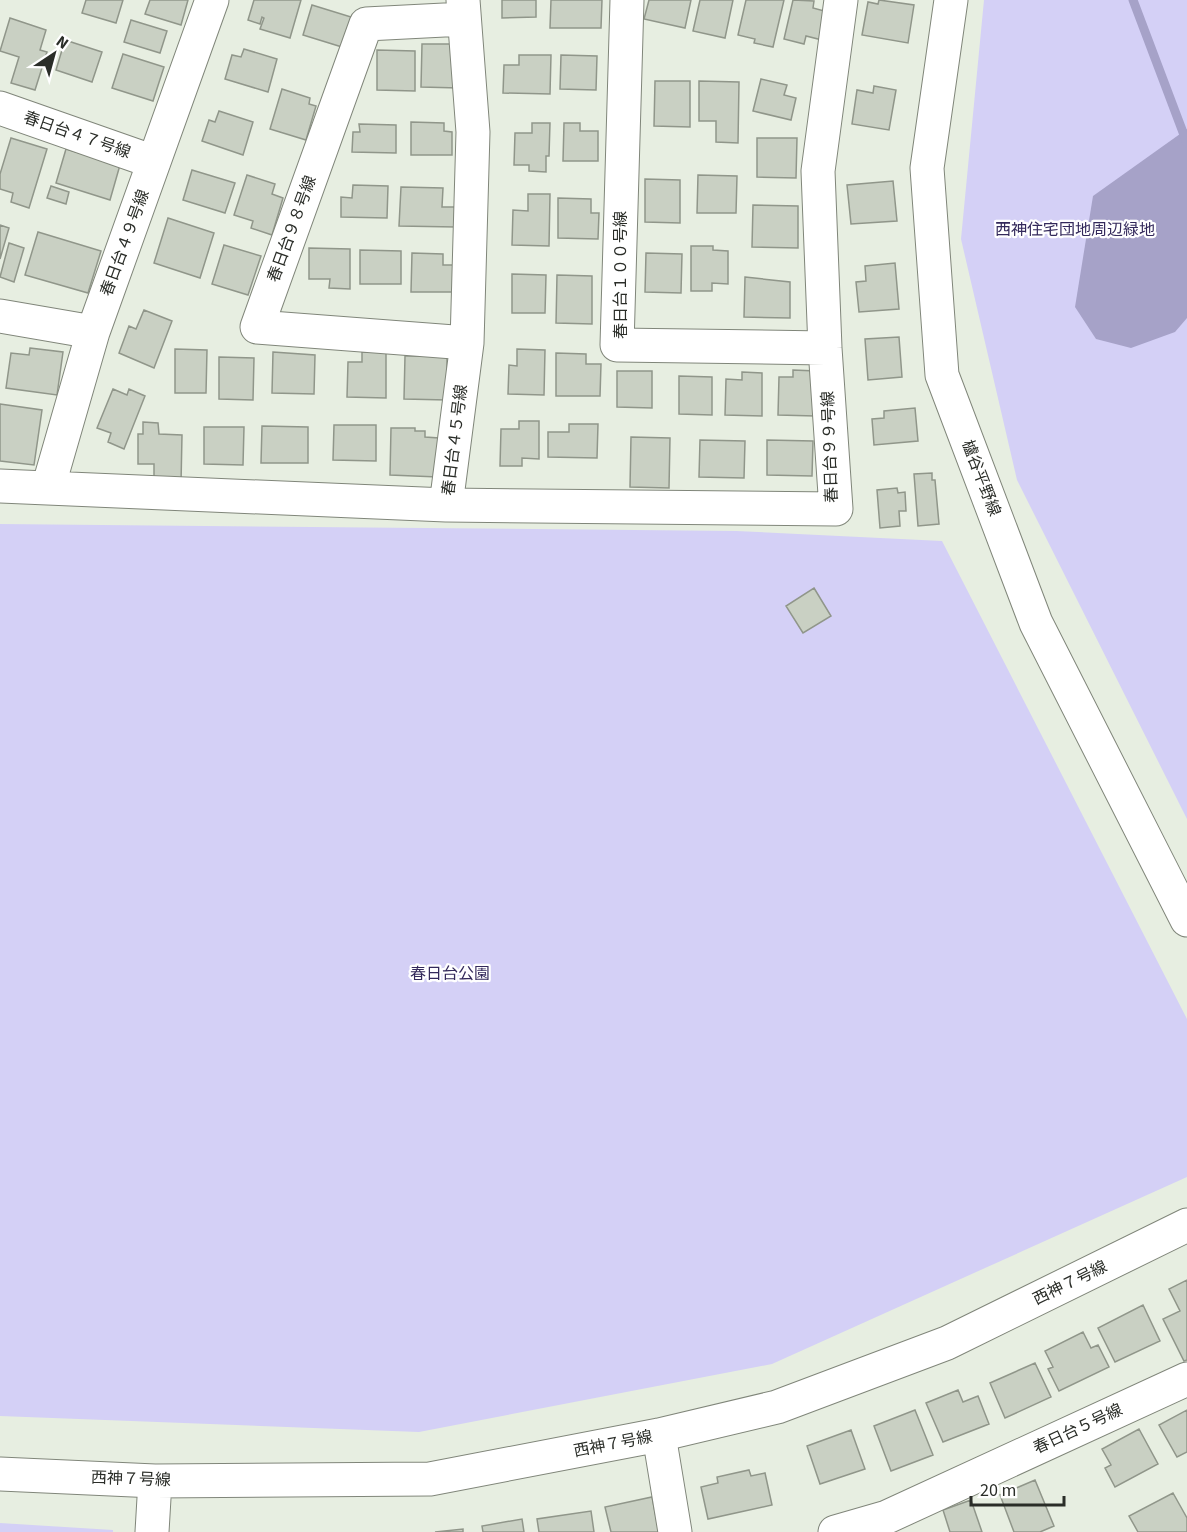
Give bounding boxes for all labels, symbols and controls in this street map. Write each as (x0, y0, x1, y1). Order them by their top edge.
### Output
north arrow (24, 24, 84, 84)
text: N (51, 31, 73, 55)
street label: 春日台４７号線 (20, 106, 134, 164)
street label: 春日台９８号線 (263, 173, 321, 285)
street label: 春日台４９号線 (96, 187, 154, 299)
street label: 春日台１００号線 (610, 211, 632, 339)
park label: 西神住宅団地周辺緑地 (995, 219, 1155, 241)
street label: 春日台４５号線 (437, 383, 473, 497)
street label: 春日台９９号線 (817, 391, 843, 503)
street label: 櫨谷平野線 (956, 437, 1006, 519)
park label: 春日台公園 (410, 963, 490, 985)
street label: 西神７号線 (1029, 1256, 1111, 1310)
street label: 春日台５号線 (1030, 1399, 1126, 1459)
street label: 西神７号線 (572, 1426, 654, 1462)
street label: 西神７号線 (91, 1467, 171, 1491)
scale bar (971, 1469, 1064, 1507)
text: 20 m (980, 1478, 1016, 1503)

